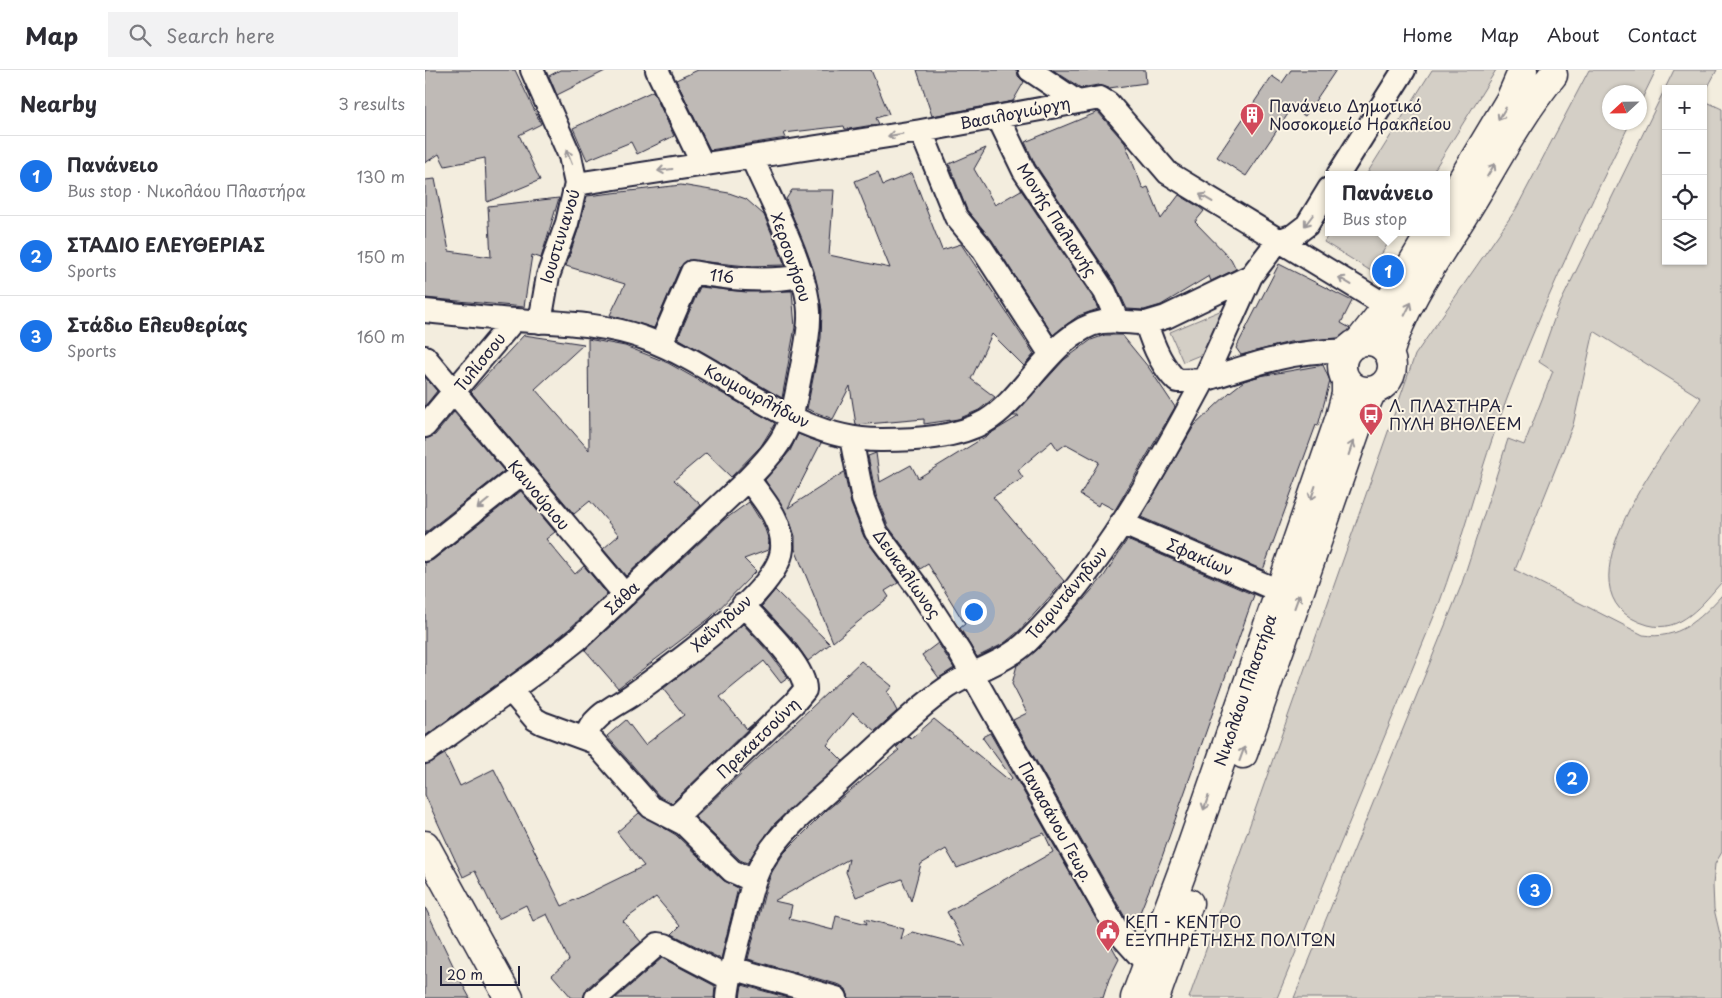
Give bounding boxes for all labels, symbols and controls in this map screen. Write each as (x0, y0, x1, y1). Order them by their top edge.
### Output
search box (108, 12, 458, 57)
text: Map (25, 17, 78, 53)
icon: search (126, 21, 154, 49)
text: Search here (166, 21, 275, 49)
text: Home (1402, 21, 1452, 48)
text: Map (1480, 21, 1519, 48)
text: About (1547, 21, 1599, 48)
text: Contact (1627, 21, 1697, 48)
north arrow (1602, 85, 1647, 130)
map controls (1662, 85, 1707, 265)
button: + (1662, 85, 1707, 130)
text: Nearby (20, 87, 97, 119)
street label: Βασιλογιώργη (958, 90, 1072, 134)
text: 3 results (338, 91, 405, 115)
place label: Πανάνειο Δημοτικό Νοσοκομείο Ηρακλείου (1269, 93, 1451, 135)
building icon: Πανάνειο Δημοτικό Νοσοκομείο Ηρακλείου (1239, 102, 1265, 136)
one-way arrow (1496, 106, 1506, 120)
one-way arrow (887, 130, 903, 140)
button: − (1662, 130, 1707, 175)
text: Πανάνειο (67, 150, 158, 178)
one-way arrow (564, 150, 574, 165)
street label: Μονής Παλιανής (1012, 158, 1104, 281)
one-way arrow (1487, 163, 1497, 177)
text: 1 (32, 164, 40, 188)
text: 130 m (357, 164, 405, 188)
one-way arrow (657, 165, 673, 175)
popup (1325, 171, 1450, 236)
button: locate (1662, 175, 1707, 220)
text: Bus stop · Νικολάου Πλαστήρα (67, 178, 306, 202)
text: Πανάνειο (1342, 178, 1433, 206)
street label: Ιουστινιανού (533, 186, 585, 286)
one-way arrow (1199, 192, 1213, 202)
text: Bus stop (1342, 206, 1407, 230)
street label: Χερσονήσου (765, 209, 818, 305)
one-way arrow (1303, 213, 1314, 226)
button: layers (1662, 220, 1707, 265)
text: ΣΤΑΔΙΟ ΕΛΕΥΘΕΡΙΑΣ (67, 230, 265, 258)
text: 2 (30, 244, 42, 268)
text: 150 m (357, 244, 405, 268)
pin: 1 (1372, 252, 1404, 290)
text: Sports (67, 258, 116, 282)
street label: 116 (708, 262, 736, 288)
one-way arrow (1339, 275, 1353, 285)
one-way arrow (1403, 302, 1413, 317)
text: Στάδιο Ελευθερίας (67, 310, 248, 338)
text: 3 (31, 324, 41, 348)
text: 160 m (357, 324, 405, 348)
street label: Τυλίσσου (448, 327, 511, 396)
text: Sports (67, 338, 116, 362)
street label: Κουμουρλήδων (700, 357, 815, 433)
place label: Λ. ΠΛΑΣΤΗΡΑ - ΠΥΛΗ ΒΗΘΛΕΕΜ (1389, 393, 1522, 435)
bus stop icon: Λ. ΠΛΑΣΤΗΡΑ - ΠΥΛΗ ΒΗΘΛΕΕΜ (1358, 402, 1384, 436)
one-way arrow (1346, 440, 1356, 456)
street label: Καινούριου (503, 454, 576, 535)
one-way arrow (1308, 485, 1317, 501)
one-way arrow (477, 499, 490, 510)
street label: Δευκαλίωνος (868, 524, 947, 623)
street label: Σφακίων (1163, 531, 1237, 581)
street label: Τσιριντάνηδων (1020, 540, 1113, 644)
street label: Σάθα (599, 575, 644, 620)
street label: Χαΐνηδων (684, 588, 756, 656)
one-way arrow (1293, 594, 1302, 610)
your location (961, 599, 987, 625)
street label: Νικολάου Πλαστήρα (1207, 610, 1281, 769)
street label: Πρεκατσούνη (710, 691, 804, 783)
one-way arrow (1238, 747, 1248, 763)
street label: Πανασάνου Γεωρ. (1014, 757, 1100, 886)
pin: 2 (1556, 759, 1588, 797)
one-way arrow (1201, 794, 1210, 810)
pin: 3 (1519, 871, 1551, 909)
place label: ΚΕΠ - ΚΕΝΤΡΟ ΕΞΥΠΗΡΕΤΗΣΗΣ ΠΟΛΙΤΩΝ (1125, 909, 1336, 951)
public building icon: ΚΕΠ - ΚΕΝΤΡΟ ΕΞΥΠΗΡΕΤΗΣΗΣ ΠΟΛΙΤΩΝ (1095, 918, 1121, 952)
scale bar (440, 963, 520, 986)
text: 20 m (447, 964, 483, 985)

